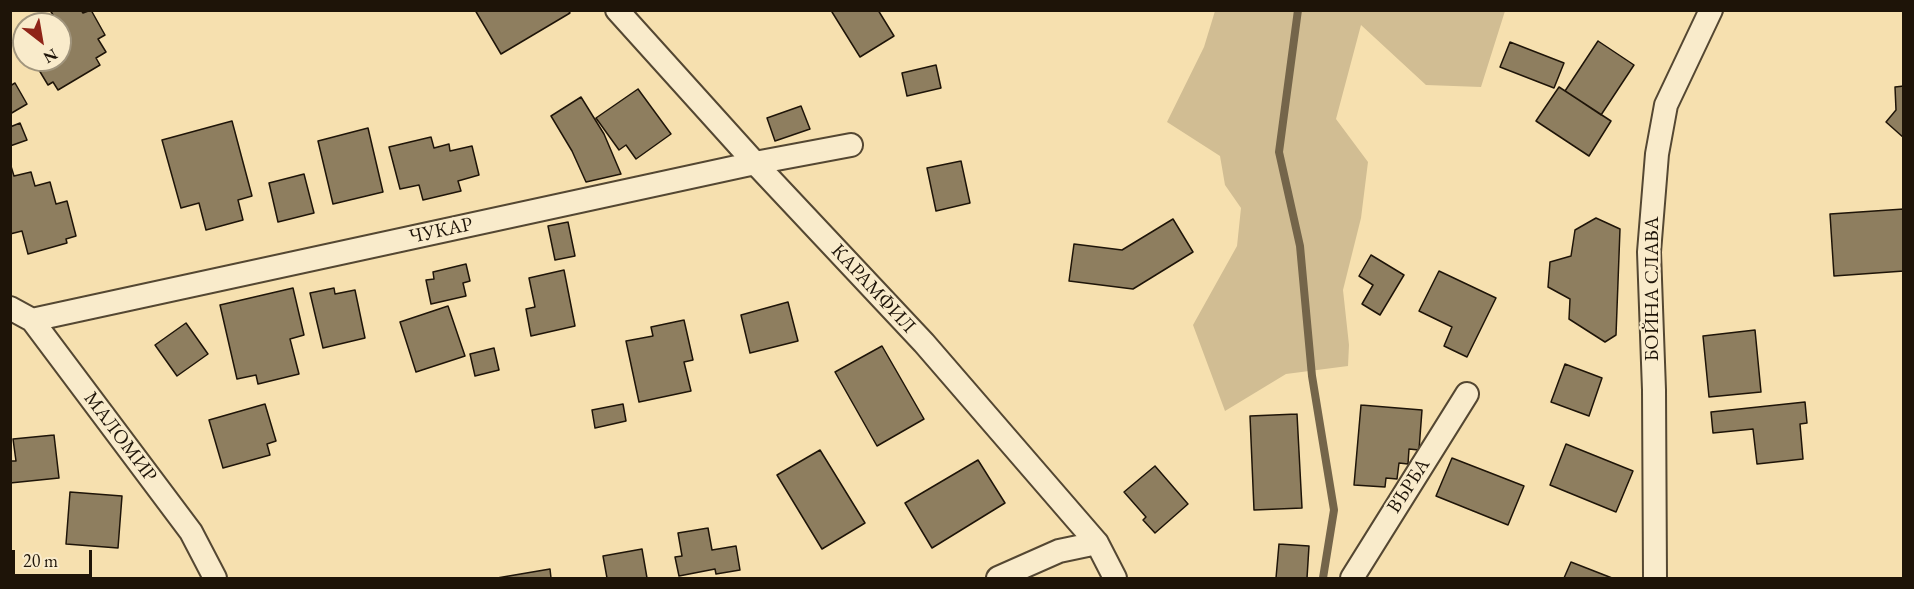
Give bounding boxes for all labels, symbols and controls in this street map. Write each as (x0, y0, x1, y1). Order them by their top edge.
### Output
north arrow (12, 12, 72, 72)
text: N (40, 44, 61, 68)
street label: ЧУКАР (407, 213, 475, 249)
street label: БОЙНА СЛАВА (1641, 216, 1665, 362)
street label: КАРАМФИЛ (826, 239, 920, 339)
street label: МАЛОМИР (78, 387, 162, 487)
street label: ВЪРБА (1382, 454, 1436, 518)
scale bar (15, 538, 94, 576)
text: 20 m (23, 549, 58, 572)

